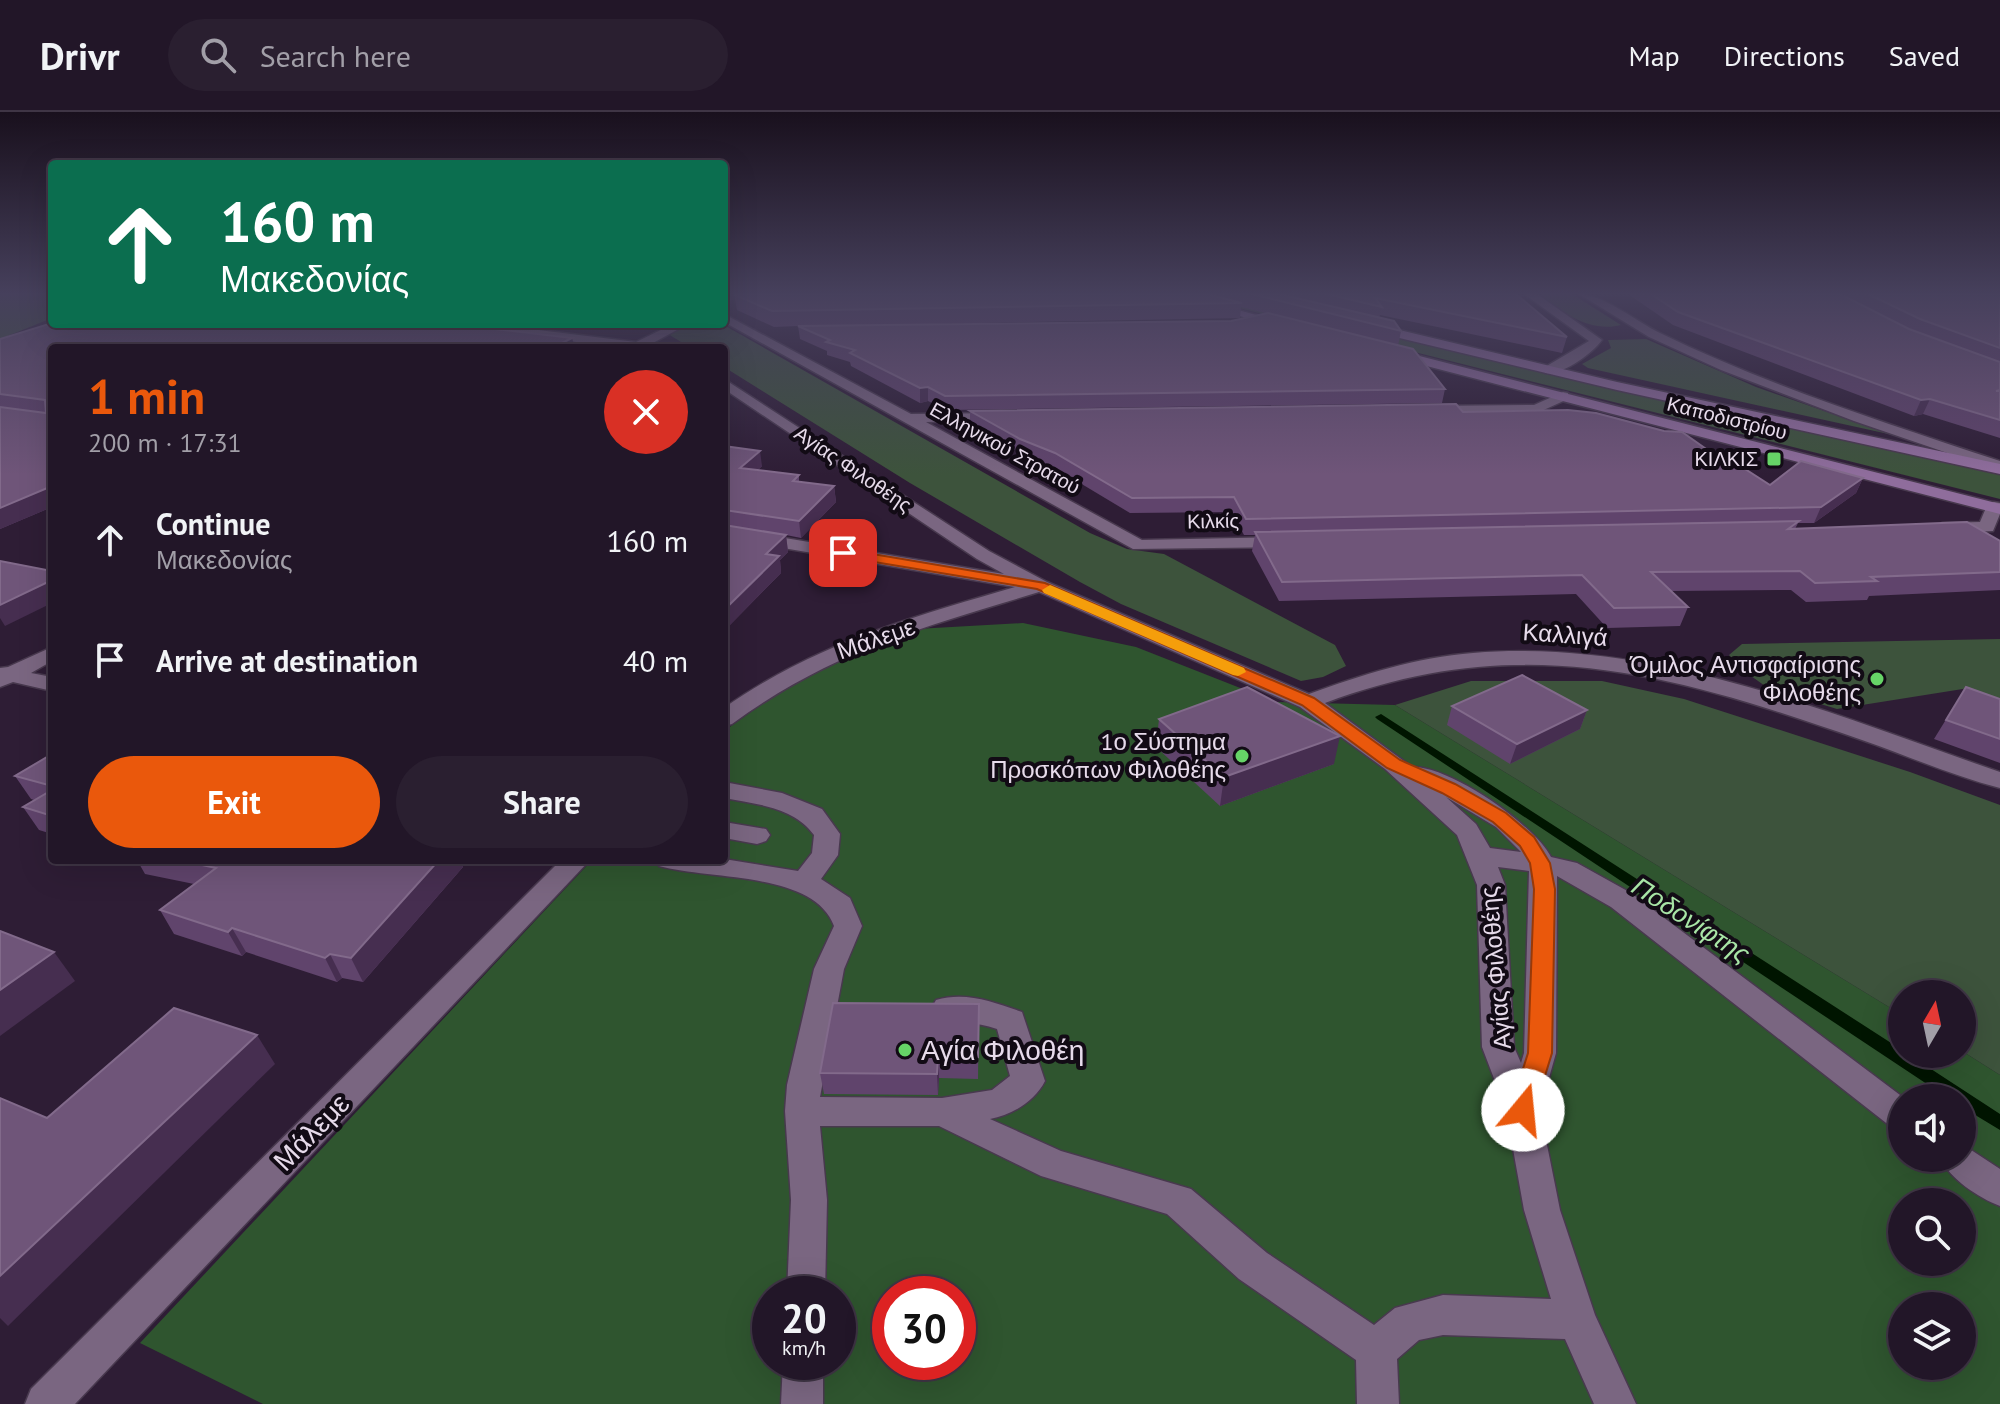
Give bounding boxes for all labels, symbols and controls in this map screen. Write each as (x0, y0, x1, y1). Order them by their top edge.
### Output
search box (168, 19, 728, 91)
text: Drivr (40, 31, 120, 80)
icon: search (196, 33, 240, 77)
text: Search here (260, 36, 411, 75)
text: Map (1629, 37, 1680, 74)
text: Directions (1724, 37, 1845, 74)
text: Saved (1889, 37, 1960, 74)
text: 160 m (220, 185, 375, 257)
icon: ahead (88, 192, 192, 296)
text: Μακεδονίας (220, 255, 409, 302)
text: 1 min (88, 365, 205, 427)
button: close (604, 370, 688, 454)
street label: Καποδιστρίου (1664, 391, 1790, 445)
street label: Ελληνικού Στρατού (925, 396, 1085, 500)
street label: Αγίας Φιλοθέης (789, 420, 917, 518)
text: 200 m · 17:31 (88, 426, 242, 459)
place label: ΚΙΛΚΙΣ (1694, 446, 1758, 472)
marker: ΚΙΛΚΙΣ (1765, 450, 1783, 468)
text: Continue (156, 504, 270, 543)
street label: Κιλκίς (1187, 508, 1240, 534)
icon: ahead (88, 518, 132, 562)
pin (809, 519, 877, 587)
text: 160 m (607, 521, 688, 560)
icon: arrive (821, 531, 865, 575)
text: Μακεδονίας (156, 543, 293, 576)
street label: Μάλεμε (833, 611, 919, 666)
street label: Καλλιγά (1522, 616, 1609, 653)
icon: arrive (88, 638, 132, 682)
text: Arrive at destination (156, 641, 418, 680)
text: 40 m (623, 641, 688, 680)
place label: Όμιλος Αντισφαίρισης Φιλοθέης (1629, 649, 1861, 708)
marker: Όμιλος Αντισφαίρισης Φιλοθέης (1868, 670, 1886, 688)
place label: 1ο Σύστημα Προσκόπων Φιλοθέης (990, 726, 1226, 785)
marker: 1ο Σύστημα Προσκόπων Φιλοθέης (1233, 747, 1251, 765)
button: Exit (88, 756, 380, 848)
button: Share (396, 756, 688, 848)
water label: Ποδονίφτης (1626, 869, 1757, 970)
street label: Αγίας Φιλοθέης (1473, 885, 1518, 1051)
north arrow (1888, 980, 1976, 1068)
map controls (1888, 980, 1976, 1380)
place label: Αγία Φιλοθέη (921, 1031, 1084, 1068)
marker: Αγία Φιλοθέη (896, 1041, 914, 1059)
position arrow (1481, 1068, 1565, 1152)
button: sound (1888, 1084, 1976, 1172)
street label: Μάλεμε (265, 1085, 357, 1178)
button: search (1888, 1188, 1976, 1276)
speed limit sign: 30 (872, 1276, 976, 1380)
text: 20 (781, 1292, 827, 1344)
button: layers (1888, 1292, 1976, 1380)
text: km/h (782, 1335, 826, 1361)

